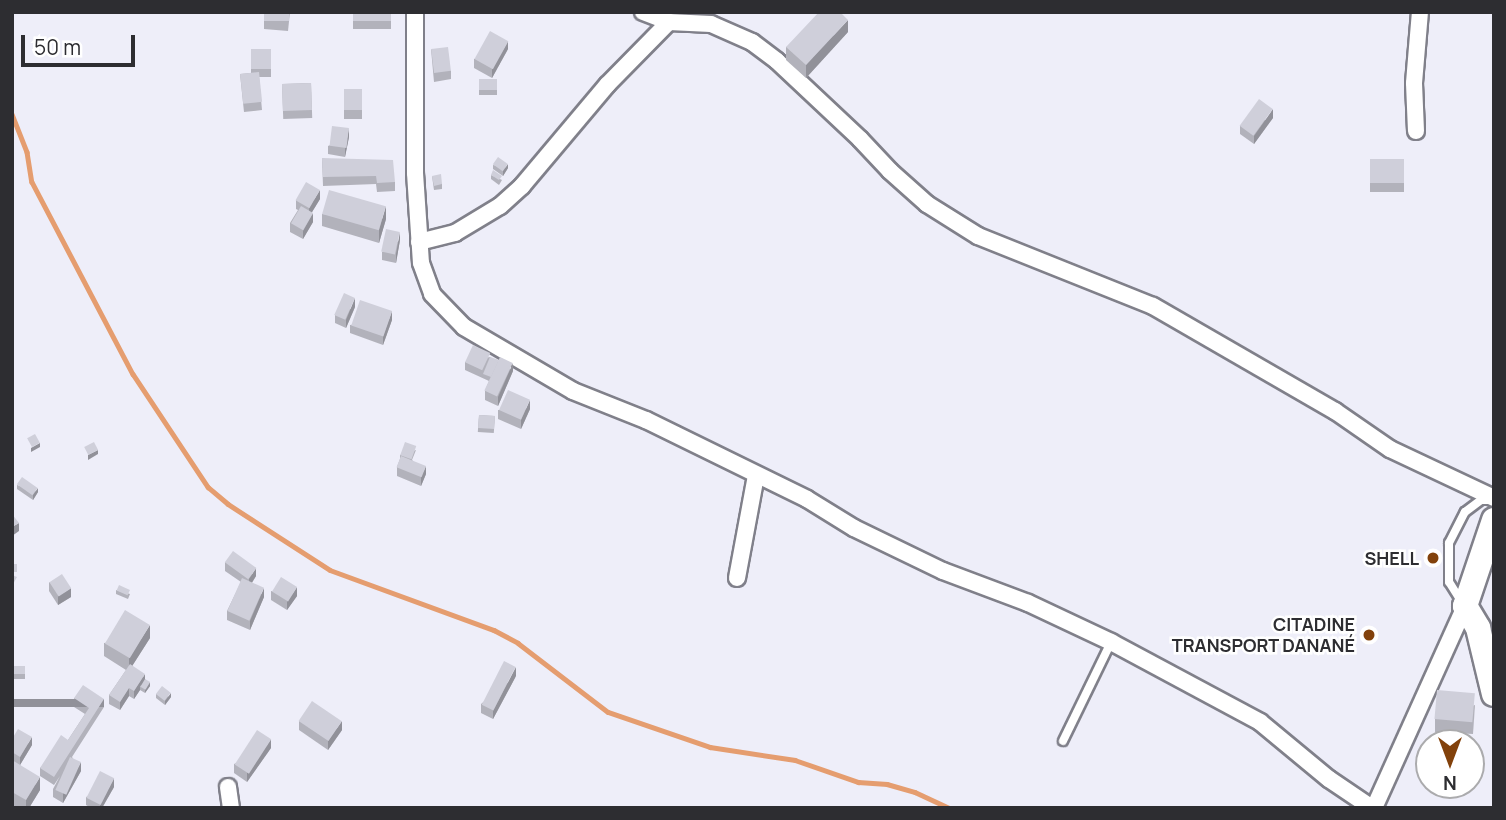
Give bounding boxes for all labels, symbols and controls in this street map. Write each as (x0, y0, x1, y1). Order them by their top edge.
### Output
scale bar (24, 21, 138, 65)
text: 50 m (34, 33, 81, 61)
place label: SHELL (1364, 547, 1419, 569)
marker: SHELL (1425, 550, 1441, 566)
place label: CITADINE TRANSPORT DANANÉ (1171, 614, 1355, 656)
marker: CITADINE TRANSPORT DANANÉ (1361, 627, 1377, 643)
north arrow (1415, 729, 1485, 799)
text: N (1443, 770, 1457, 796)

